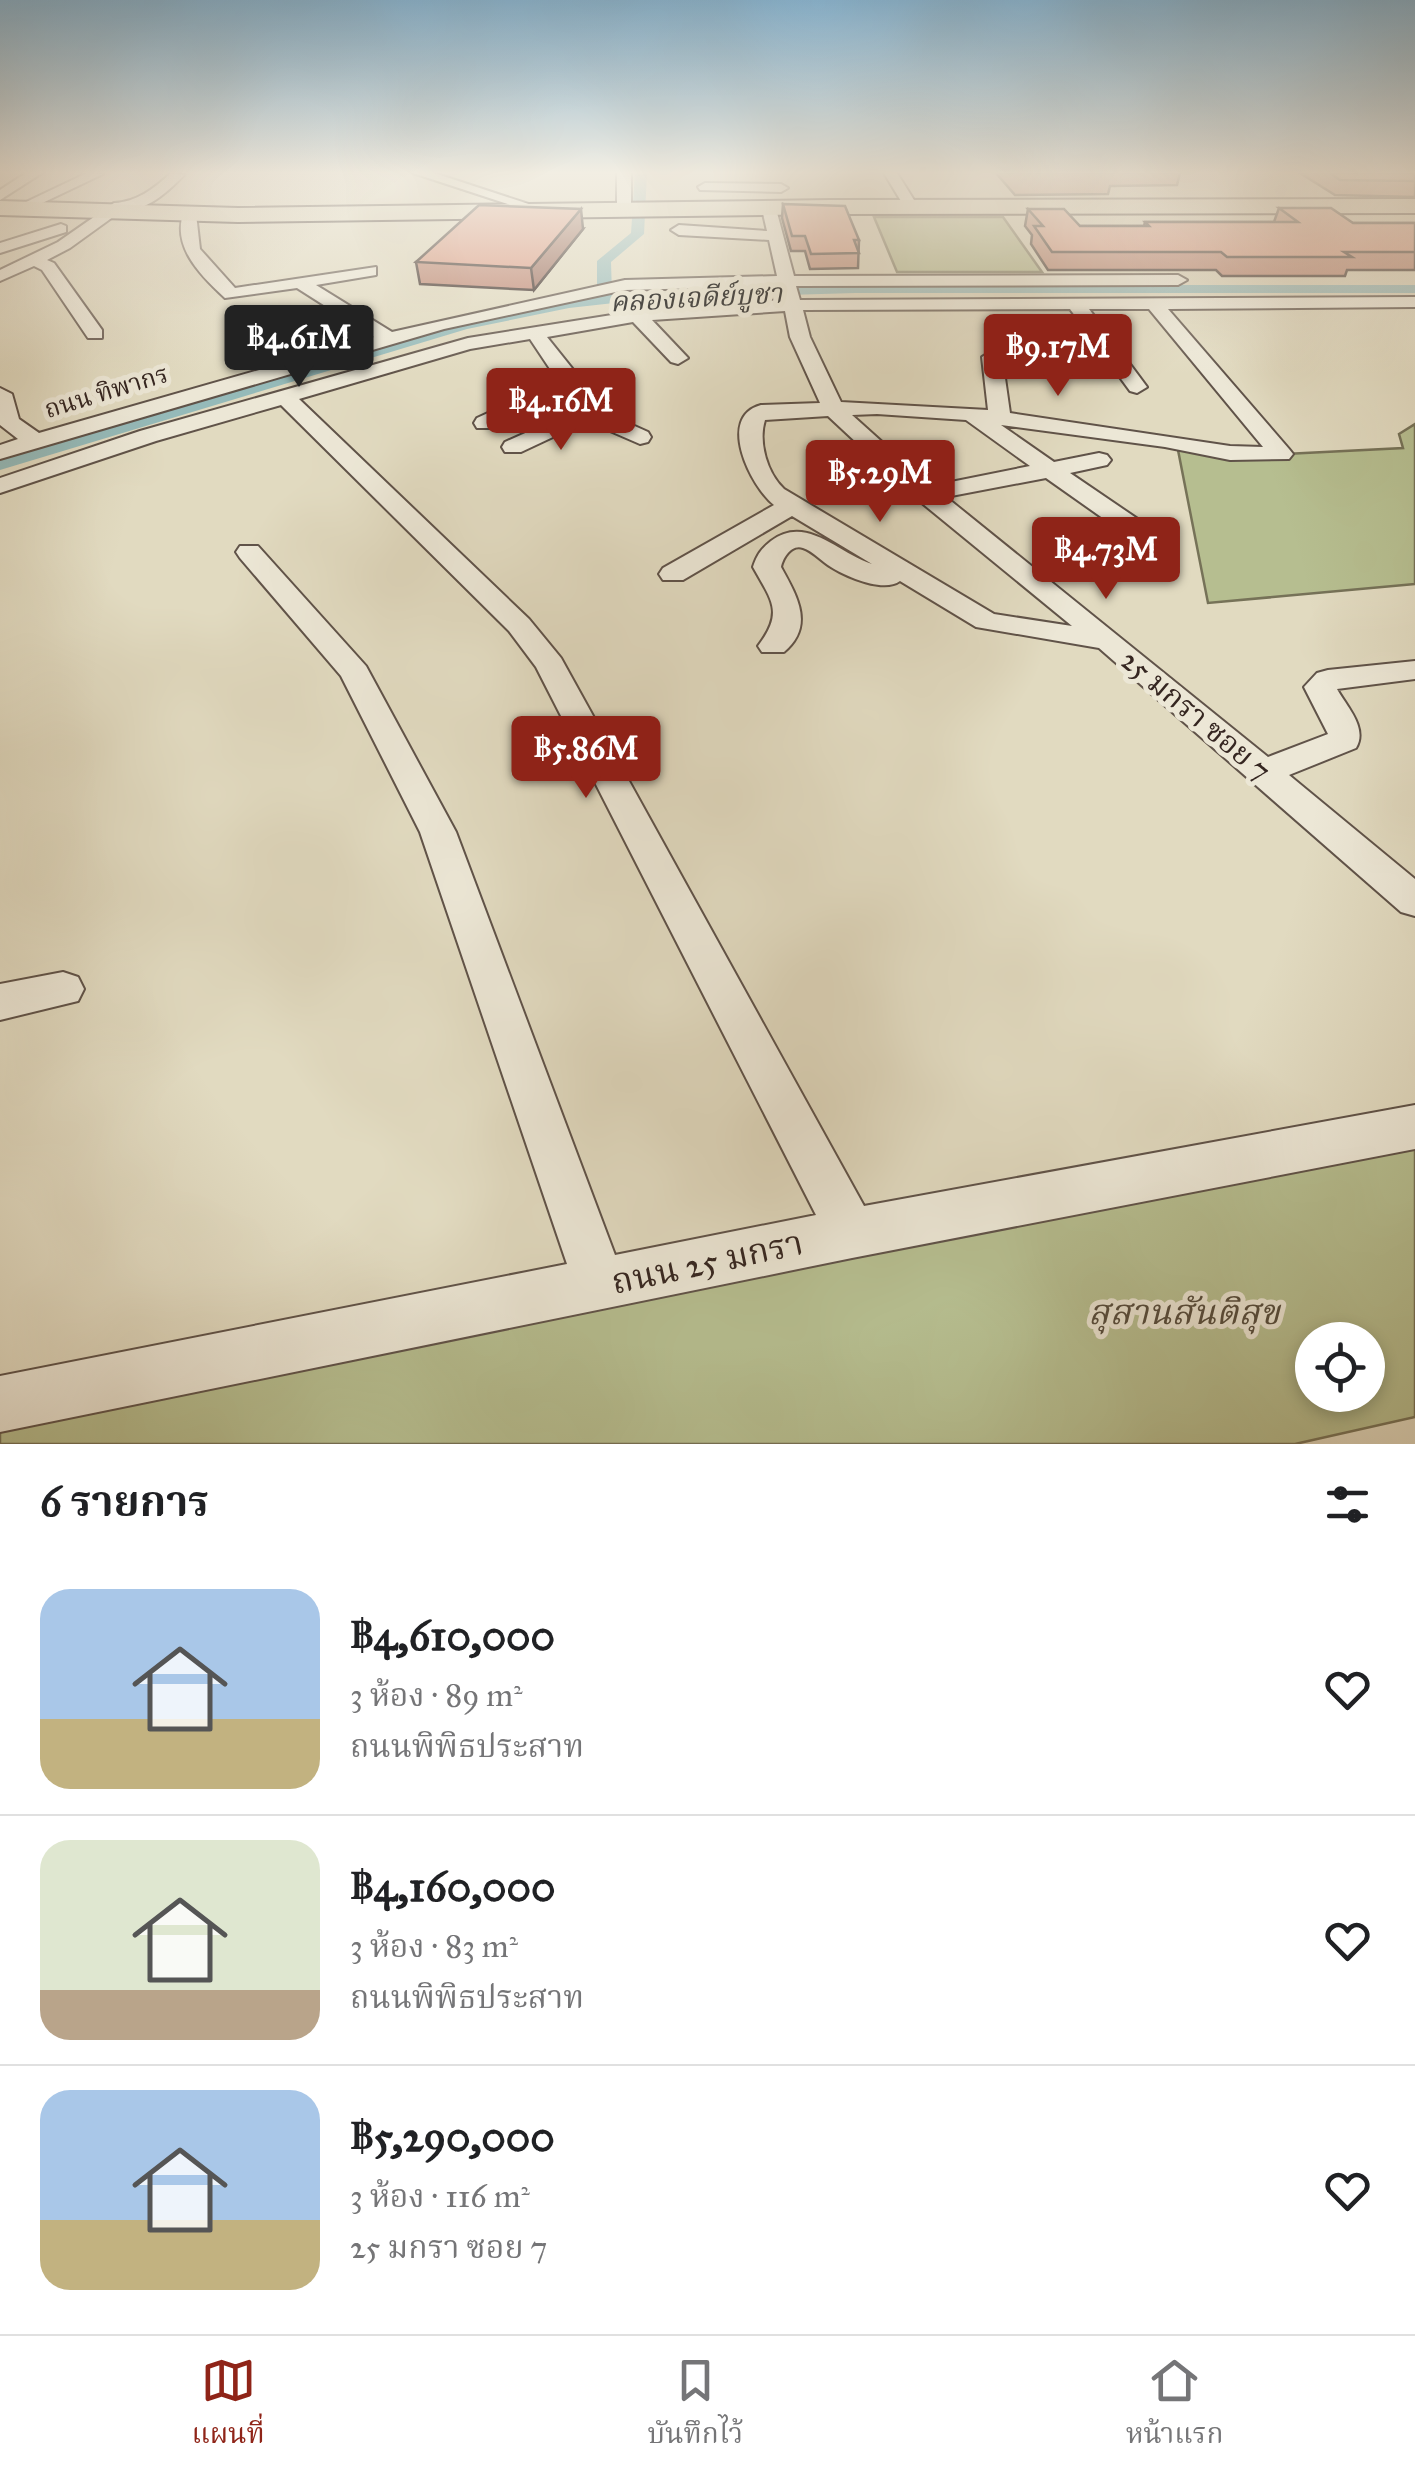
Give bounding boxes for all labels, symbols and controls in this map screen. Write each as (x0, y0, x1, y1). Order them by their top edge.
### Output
water label: คลองเจดีย์บูชา (609, 275, 784, 320)
pin: ฿4.61M (218, 305, 380, 390)
pin: ฿9.17M (977, 314, 1139, 399)
text: ฿4.61M (247, 318, 351, 357)
text: ฿9.17M (1006, 327, 1110, 366)
street label: ถนน ทิพากร (40, 358, 172, 425)
pin: ฿4.16M (480, 368, 642, 453)
text: ฿4.16M (508, 381, 614, 420)
pin: ฿5.29M (799, 440, 961, 525)
text: ฿5.29M (828, 453, 932, 492)
pin: ฿4.73M (1025, 517, 1187, 602)
text: ฿4.73M (1054, 530, 1158, 569)
street label: 25 มกรา ซอย 7 (1114, 642, 1278, 788)
pin: ฿5.86M (505, 716, 667, 801)
text: ฿5.86M (533, 729, 639, 768)
street label: ถนน 25 มกรา (607, 1221, 807, 1304)
park label: สุสานสันติสุข (1088, 1291, 1282, 1335)
map controls (1295, 1322, 1385, 1412)
button: locate (1295, 1322, 1385, 1412)
text: 6 รายการ (40, 1476, 209, 1528)
icon: filters (1320, 1477, 1375, 1532)
text: ฿4,610,000 (350, 1610, 555, 1662)
icon: home (120, 1629, 240, 1749)
icon: heart (1320, 1662, 1375, 1717)
text: 3 ห้อง · 89 m² (350, 1676, 522, 1715)
text: ถนนพิพิธประสาท (350, 1727, 584, 1766)
text: ฿4,160,000 (350, 1861, 555, 1913)
icon: home (120, 1880, 240, 2000)
icon: heart (1320, 1913, 1375, 1968)
text: 3 ห้อง · 83 m² (350, 1927, 518, 1966)
text: ถนนพิพิธประสาท (350, 1978, 584, 2017)
text: ฿5,290,000 (350, 2111, 555, 2163)
icon: home (120, 2130, 240, 2250)
icon: heart (1320, 2163, 1375, 2218)
text: 3 ห้อง · 116 m² (350, 2177, 530, 2216)
text: 25 มกรา ซอย 7 (350, 2228, 547, 2267)
tab: แผนที่ (191, 2353, 265, 2458)
tab: บันทึกไว้ (648, 2353, 743, 2458)
tab: หน้าแรก (1126, 2353, 1224, 2458)

